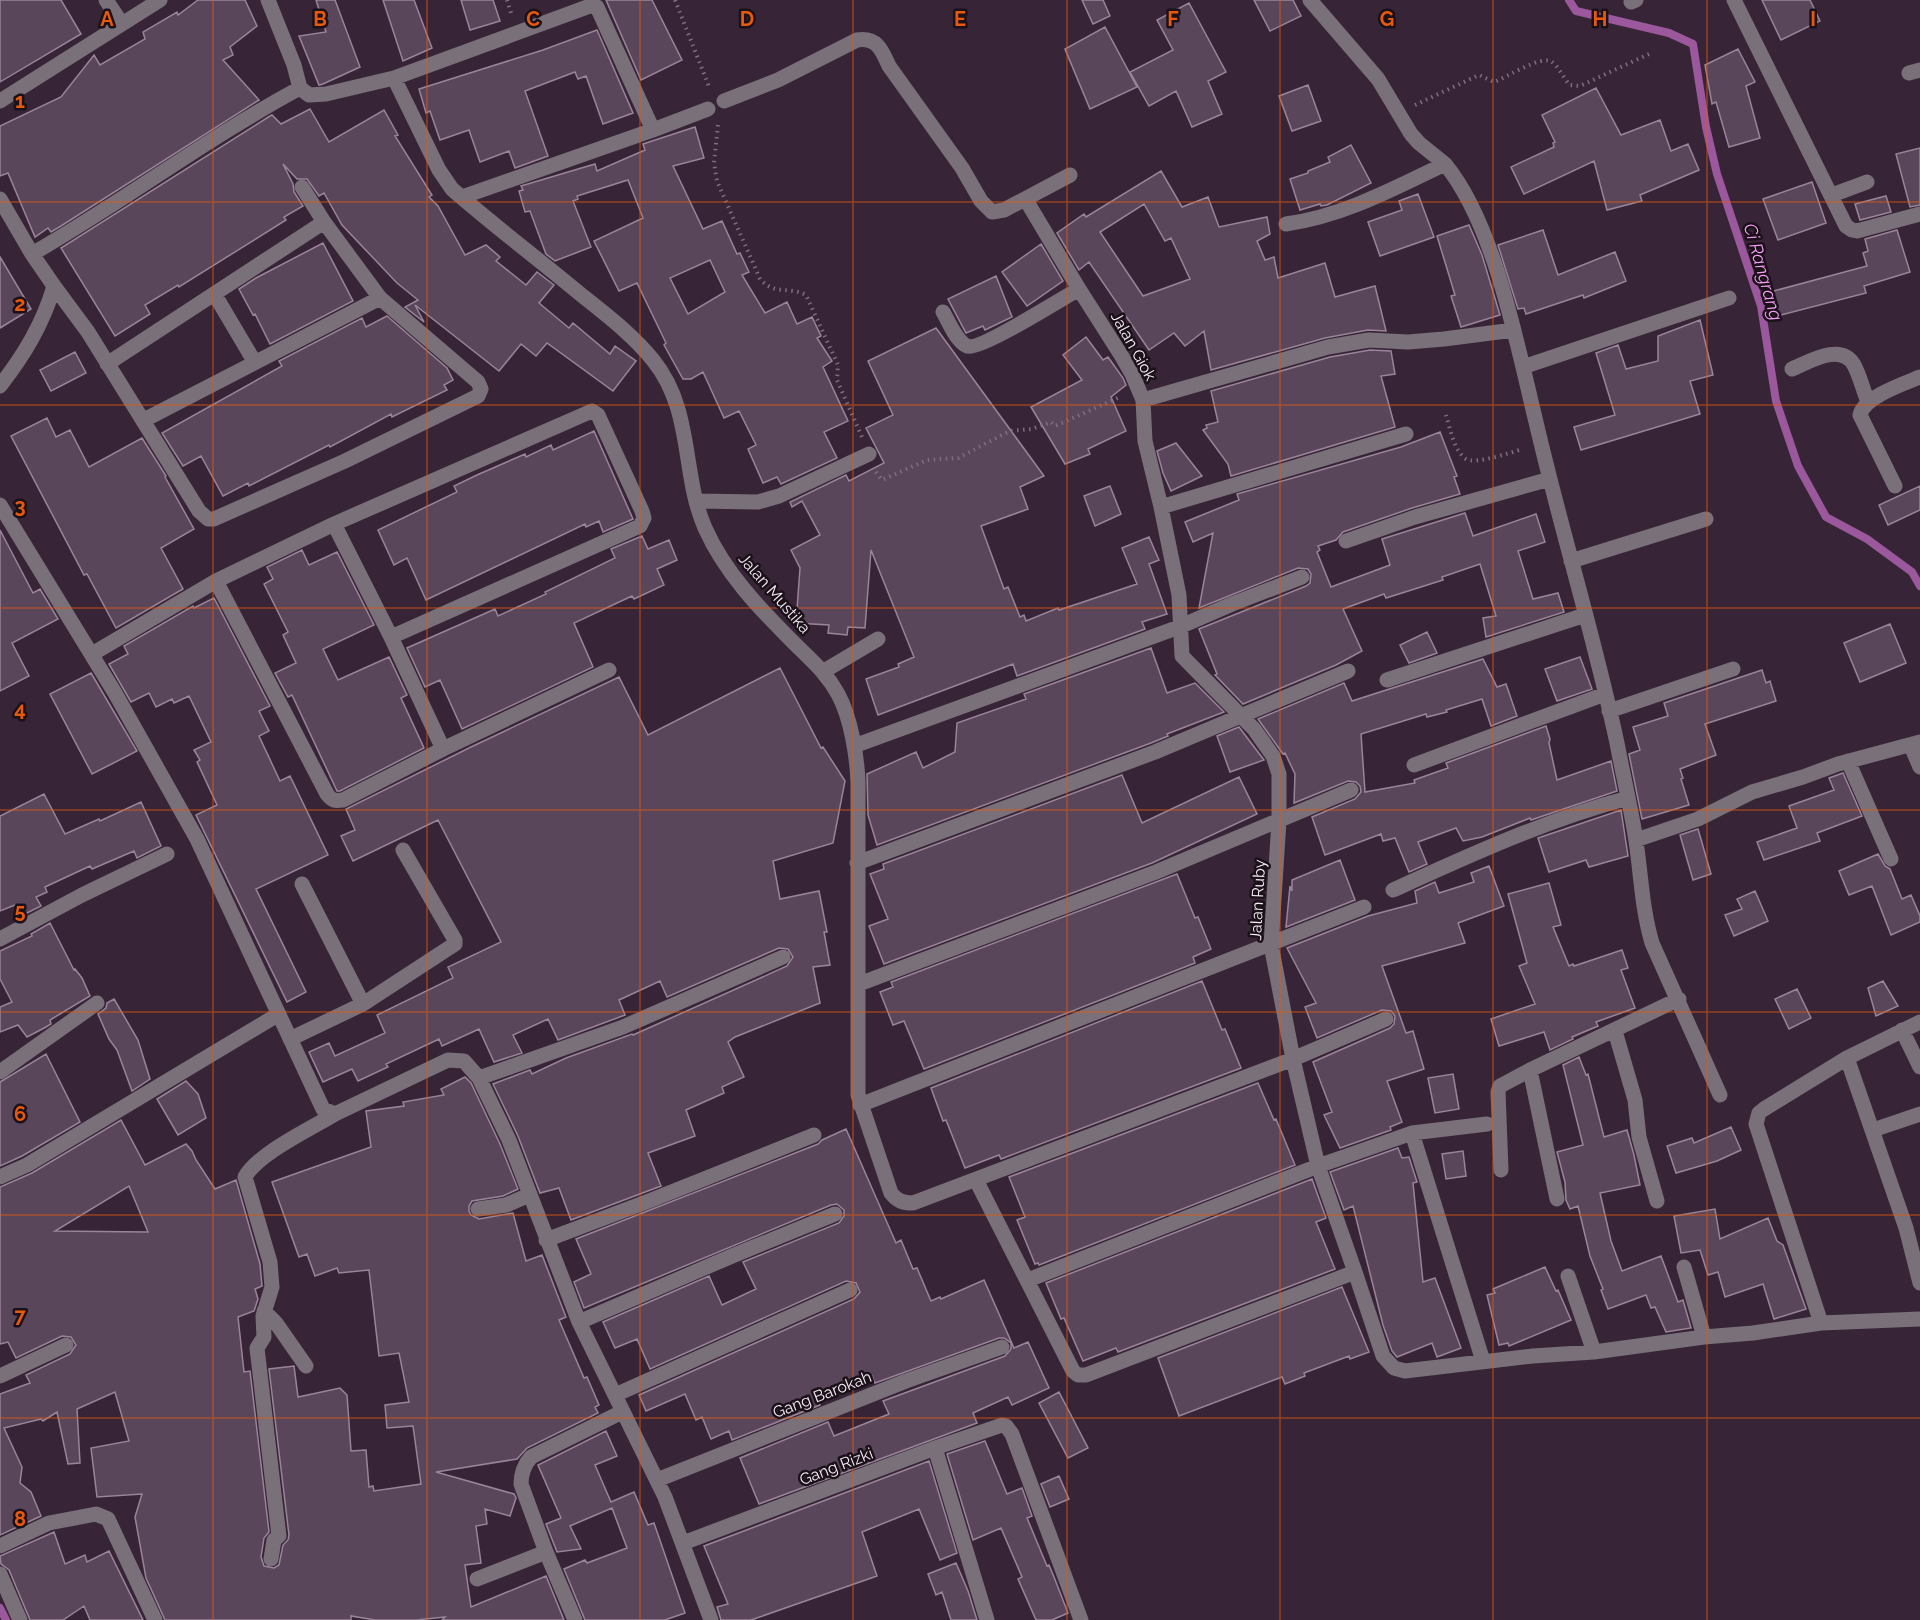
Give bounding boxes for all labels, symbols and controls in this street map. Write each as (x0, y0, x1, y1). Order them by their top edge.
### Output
text: A (100, 7, 114, 31)
text: B (313, 7, 327, 31)
text: C (526, 7, 540, 31)
text: D (740, 7, 754, 31)
text: E (954, 7, 966, 31)
text: F (1167, 7, 1179, 31)
text: G (1380, 7, 1394, 31)
text: H (1593, 7, 1607, 31)
text: I (1810, 7, 1816, 31)
text: 1 (15, 89, 25, 113)
water label: Ci Rangrang (1740, 221, 1787, 323)
text: 2 (14, 292, 26, 316)
street label: Jalan Giok (1107, 309, 1160, 384)
text: 3 (14, 494, 26, 518)
street label: Jalan Mustika (735, 549, 815, 637)
text: 4 (14, 697, 26, 721)
street label: Jalan Ruby (1246, 859, 1269, 941)
text: 5 (14, 899, 26, 923)
text: 6 (14, 1102, 26, 1126)
text: 7 (14, 1304, 26, 1328)
street label: Gang Barokah (770, 1367, 874, 1422)
street label: Gang Rizki (797, 1444, 876, 1489)
text: 8 (14, 1507, 26, 1531)

